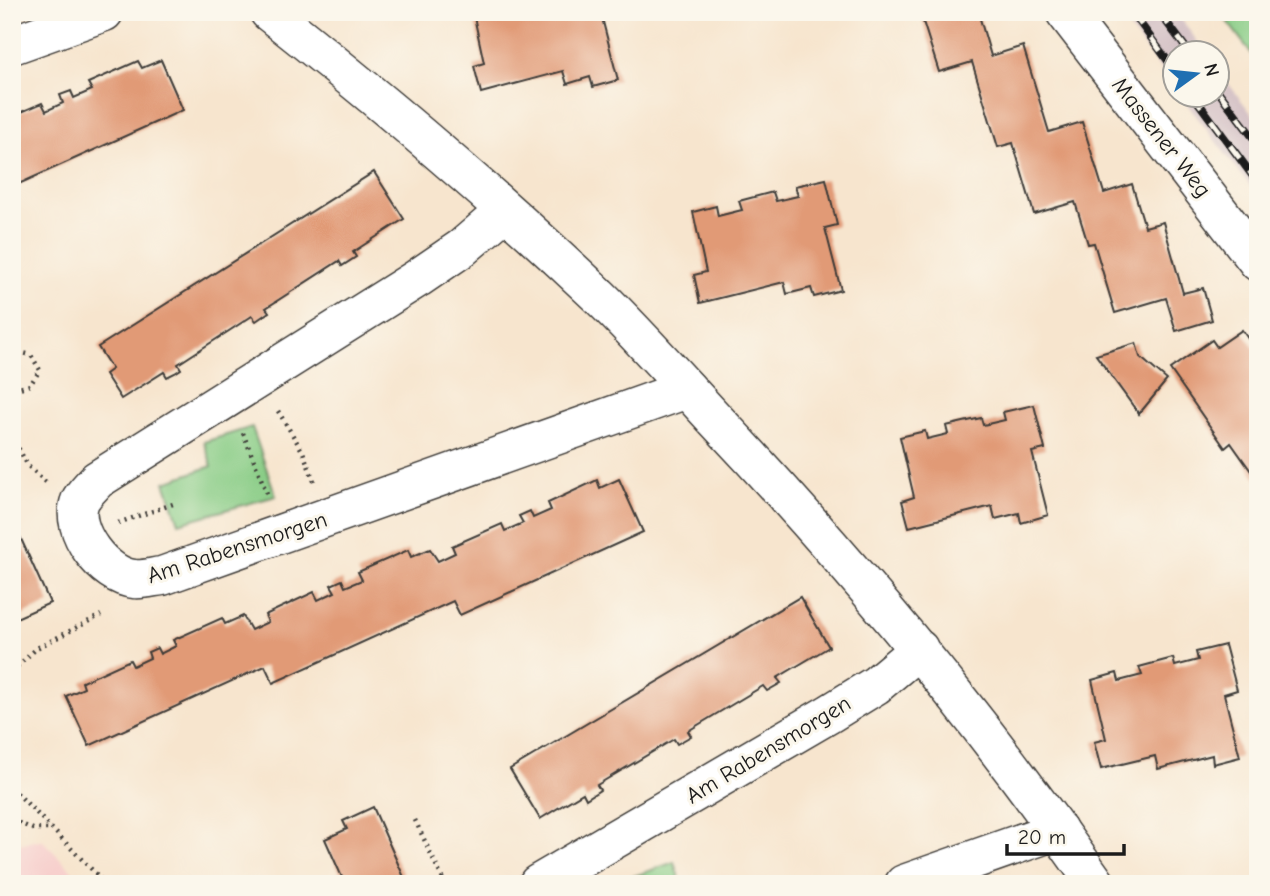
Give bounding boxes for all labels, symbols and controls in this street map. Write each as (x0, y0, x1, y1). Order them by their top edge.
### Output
north arrow (1162, 38, 1232, 108)
text: N (1199, 61, 1224, 79)
street label: Massener Weg (1106, 72, 1217, 203)
street label: Am Rabensmorgen (144, 506, 331, 589)
street label: Am Rabensmorgen (681, 690, 856, 809)
scale bar (1007, 812, 1125, 856)
text: 20 m (1018, 825, 1066, 849)

